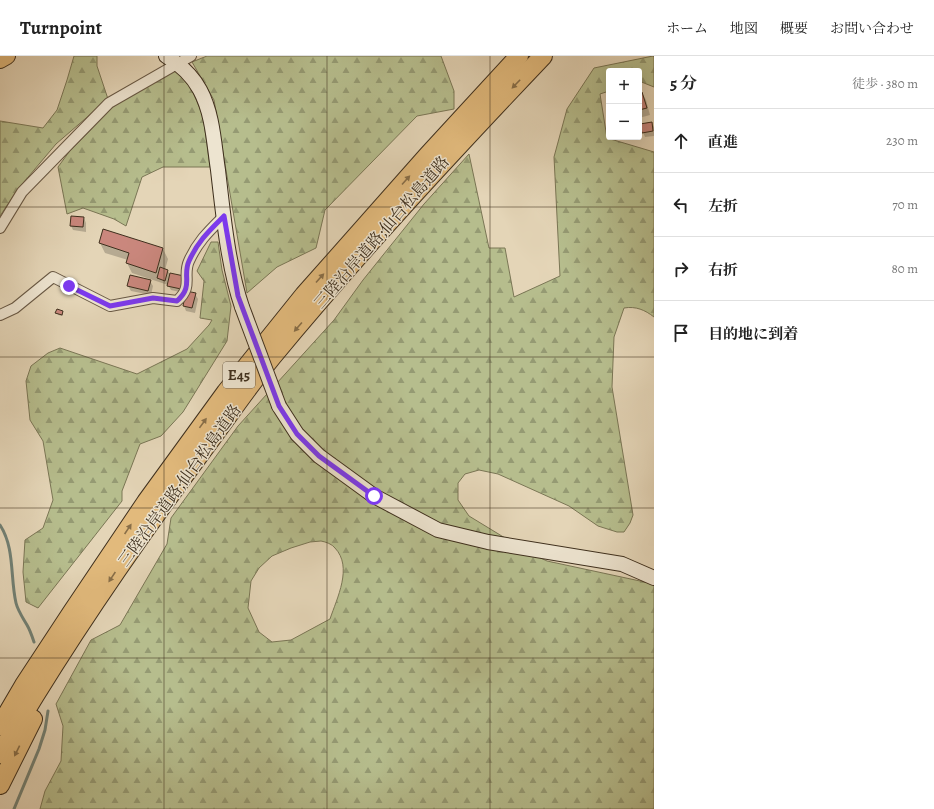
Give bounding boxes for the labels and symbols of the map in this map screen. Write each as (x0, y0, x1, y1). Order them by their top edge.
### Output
one-way arrow (511, 79, 521, 89)
street label: 三陸沿岸道路;仙台松島道路 (309, 152, 454, 314)
one-way arrow (401, 176, 410, 185)
one-way arrow (315, 272, 324, 283)
route end (60, 277, 78, 295)
one-way arrow (294, 321, 303, 332)
road number: E45 (223, 362, 255, 388)
street label: 三陸沿岸道路;仙台松島道路 (113, 400, 246, 571)
one-way arrow (199, 417, 207, 428)
route start (365, 487, 383, 505)
one-way arrow (124, 523, 132, 534)
one-way arrow (108, 572, 116, 582)
one-way arrow (14, 746, 20, 757)

